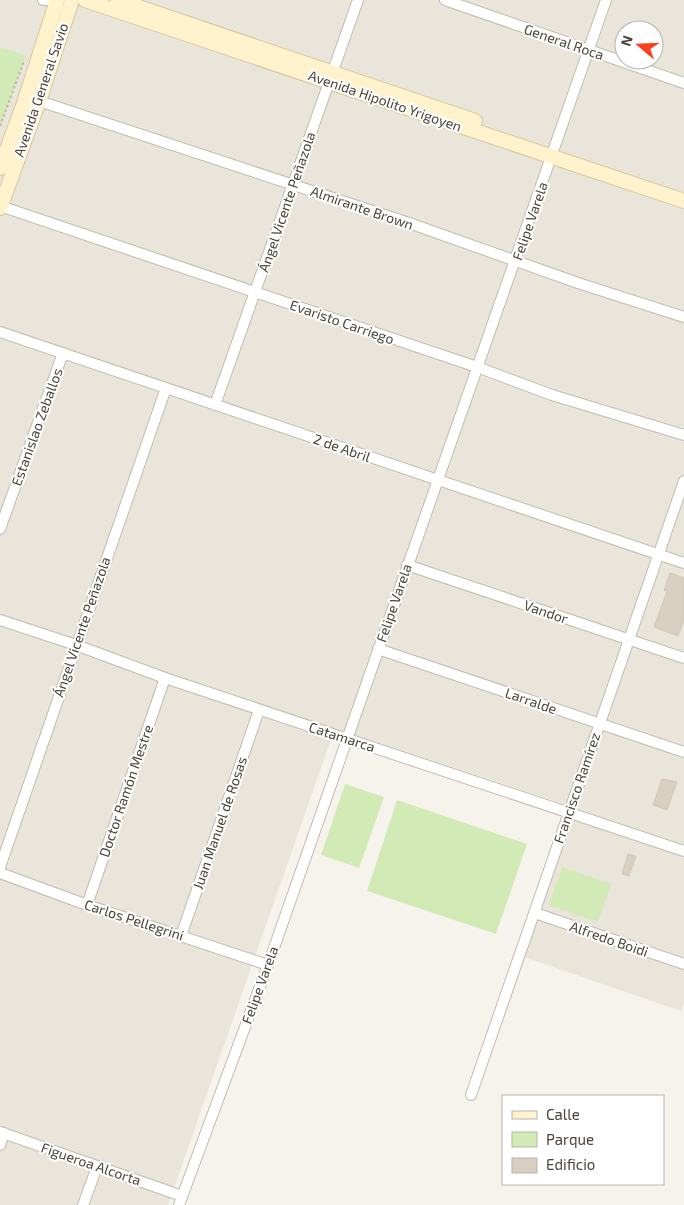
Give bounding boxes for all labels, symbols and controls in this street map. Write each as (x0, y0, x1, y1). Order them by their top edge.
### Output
street label: General Roca (522, 20, 606, 63)
north arrow (614, 20, 664, 70)
street label: Avenida General Savio (10, 21, 71, 159)
text: N (617, 33, 636, 48)
street label: Avenida Hipolito Yrigoyen (306, 66, 464, 135)
street label: Ángel Vicente Peñazola (254, 129, 319, 274)
street label: Felipe Varela (508, 180, 551, 262)
street label: Almirante Brown (308, 182, 416, 233)
street label: Evaristo Carriego (288, 296, 397, 347)
street label: Estanislao Zeballos (7, 366, 66, 488)
street label: 2 de Abril (311, 430, 374, 465)
street label: Ángel Vicente Peñazola (49, 554, 114, 699)
street label: Felipe Varela (372, 562, 415, 644)
street label: Vandor (522, 596, 571, 627)
street label: Larralde (503, 684, 559, 717)
street label: Catamarca (307, 718, 377, 755)
street label: Doctor Ramón Mestre (95, 722, 156, 859)
street label: Francisco Ramírez (550, 730, 603, 846)
street label: Juan Manuel de Rosas (189, 754, 250, 891)
street label: Carlos Pellegrini (82, 895, 186, 944)
street label: Alfredo Boidi (568, 917, 651, 960)
street label: Felipe Varela (238, 944, 281, 1026)
legend (502, 1095, 664, 1185)
text: Calle (546, 1105, 580, 1123)
text: Parque (546, 1130, 594, 1148)
street label: Figueroa Alcorta (39, 1138, 143, 1189)
text: Edificio (546, 1155, 595, 1173)

